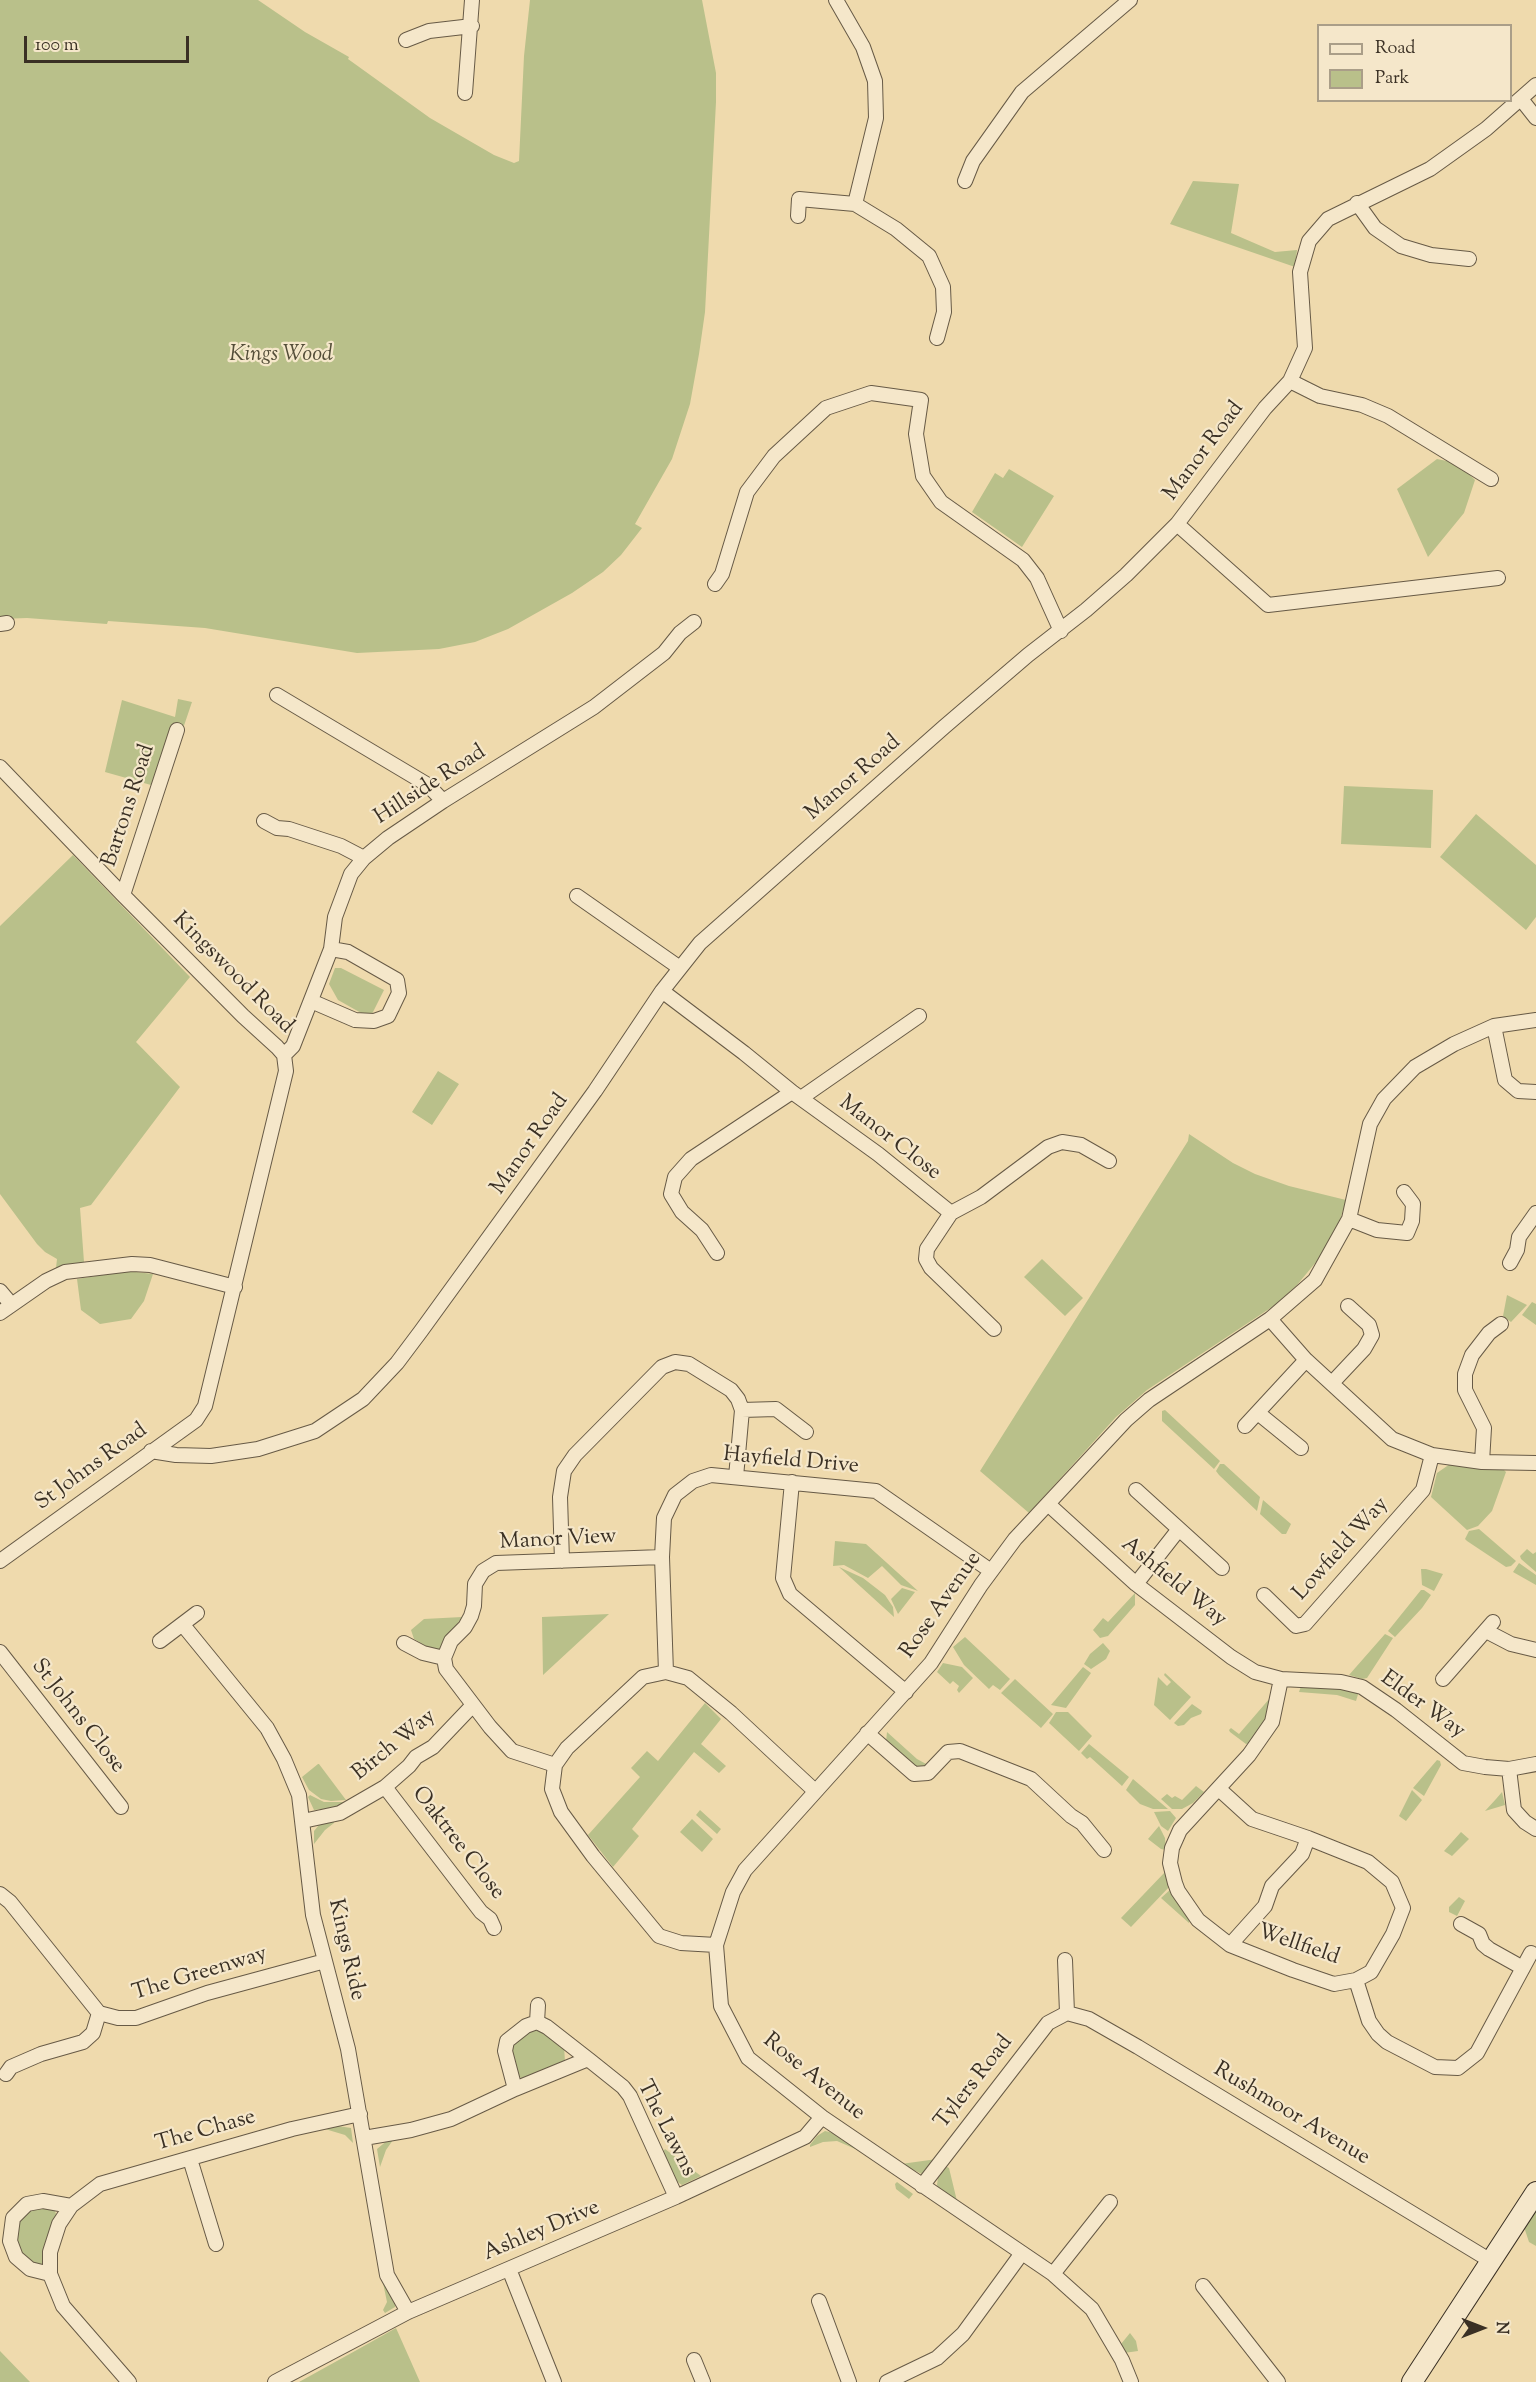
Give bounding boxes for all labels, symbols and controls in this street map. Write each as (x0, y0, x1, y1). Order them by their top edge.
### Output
scale bar (27, 24, 192, 62)
legend (1317, 24, 1512, 102)
text: 100 m (35, 33, 79, 59)
text: Road (1375, 36, 1415, 62)
text: Park (1375, 66, 1409, 92)
park label: Kings Wood (229, 343, 333, 369)
street label: Manor Road (1159, 397, 1251, 507)
street label: Manor Road (801, 730, 907, 828)
street label: Hillside Road (370, 740, 492, 832)
street label: Bartons Road (98, 741, 162, 871)
street label: Kingswood Road (166, 908, 298, 1040)
street label: Manor Road (486, 1089, 576, 1201)
street label: Manor Close (833, 1091, 945, 1187)
street label: St Johns Road (31, 1418, 153, 1518)
street label: Hayfield Drive (722, 1443, 860, 1481)
street label: Lowfield Way (1289, 1493, 1395, 1607)
street label: Manor View (499, 1525, 617, 1557)
street label: Ashfield Way (1115, 1532, 1231, 1634)
street label: Rose Avenue (896, 1548, 988, 1664)
street label: St Johns Close (24, 1655, 130, 1779)
street label: Elder Way (1374, 1666, 1470, 1746)
street label: Birch Way (348, 1704, 442, 1788)
street label: Oaktree Close (405, 1782, 509, 1906)
street label: Kings Ride (321, 1897, 369, 2003)
street label: Wellfield (1253, 1920, 1343, 1972)
street label: The Greenway (129, 1942, 271, 2008)
street label: Rose Avenue (756, 2029, 870, 2127)
street label: Tylers Road (930, 2031, 1020, 2135)
street label: Rushmoor Avenue (1208, 2058, 1374, 2172)
street label: The Lawns (630, 2077, 700, 2181)
street label: The Chase (153, 2105, 259, 2159)
street label: Ashley Drive (480, 2196, 604, 2268)
north arrow (1452, 2298, 1512, 2358)
text: N (1489, 2322, 1512, 2334)

